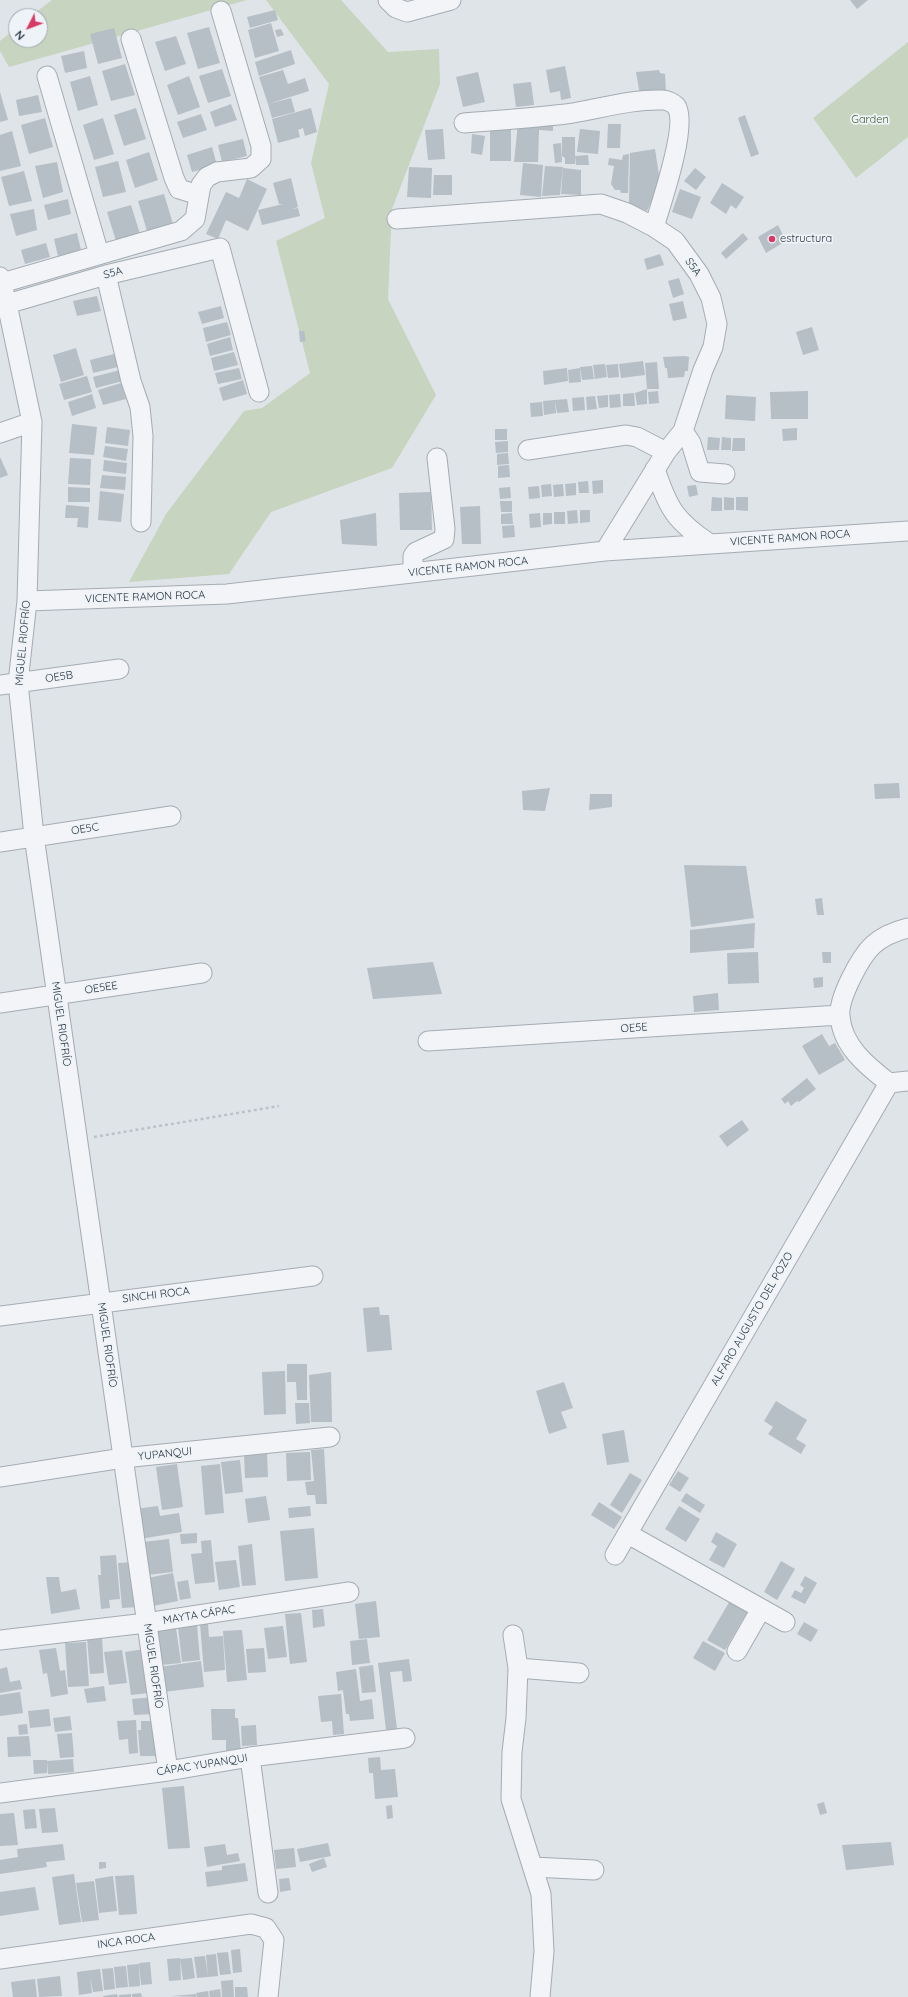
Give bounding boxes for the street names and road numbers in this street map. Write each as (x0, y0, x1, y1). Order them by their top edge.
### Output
street label: S5A (682, 255, 704, 279)
street label: S5A (102, 264, 124, 282)
street label: VICENTE RAMON ROCA (729, 527, 851, 549)
street label: VICENTE RAMON ROCA (407, 554, 529, 580)
street label: VICENTE RAMON ROCA (85, 588, 205, 606)
street label: MIGUEL RIOFRÍO (13, 600, 33, 686)
street label: OE5B (44, 669, 74, 685)
street label: OE5C (70, 820, 100, 838)
street label: OE5EE (84, 979, 118, 997)
street label: MIGUEL RIOFRÍO (48, 981, 74, 1067)
street label: OE5E (620, 1020, 648, 1036)
street label: ALFARO AUGUSTO DEL POZO (708, 1250, 796, 1388)
street label: SINCHI ROCA (122, 1284, 190, 1306)
street label: MIGUEL RIOFRÍO (94, 1302, 120, 1388)
street label: YUPANQUI (137, 1445, 193, 1463)
street label: MAYTA CÁPAC (162, 1603, 236, 1627)
street label: MIGUEL RIOFRÍO (140, 1623, 166, 1709)
street label: CÁPAC YUPANQUI (156, 1751, 248, 1779)
street label: INCA ROCA (96, 1930, 156, 1952)

